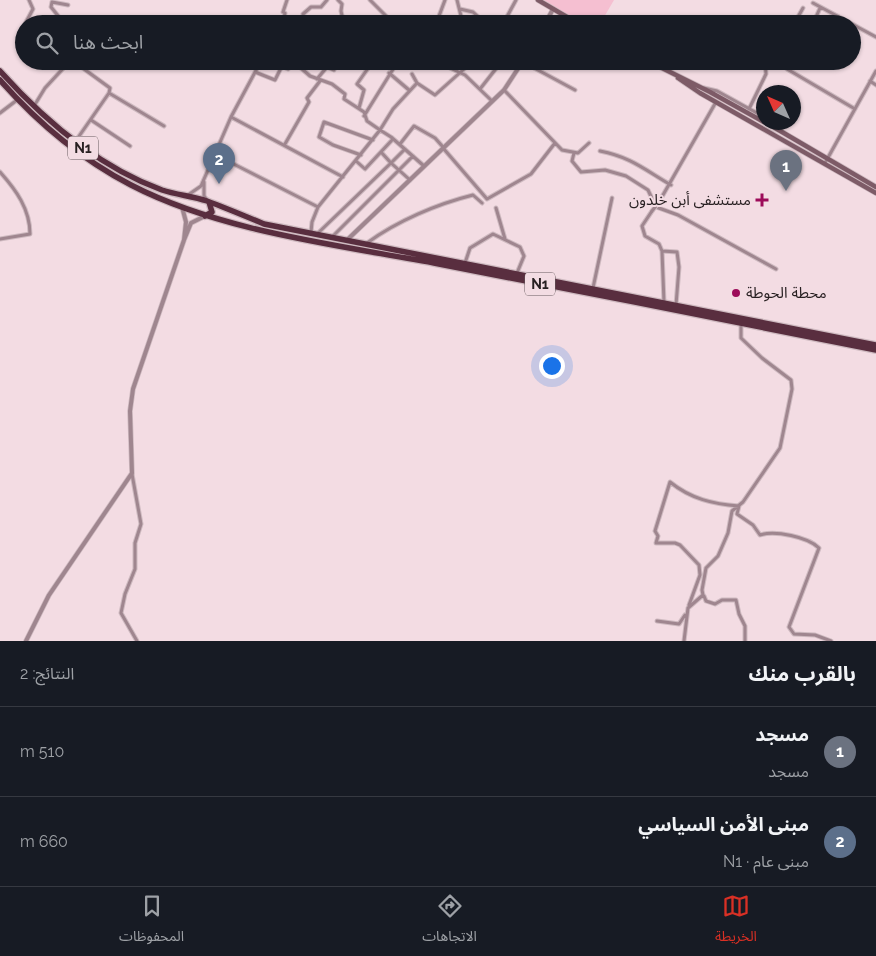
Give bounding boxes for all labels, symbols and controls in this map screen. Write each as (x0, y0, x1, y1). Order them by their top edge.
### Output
search box (15, 15, 861, 70)
icon: search (33, 29, 61, 57)
text: ابحث هنا (73, 31, 143, 53)
north arrow (756, 85, 801, 130)
road number: N1 (68, 136, 98, 160)
pin: 2 (203, 143, 235, 184)
pin: 1 (770, 150, 802, 191)
place label: مستشفى أبن خلدون (629, 191, 751, 209)
marker: مستشفى أبن خلدون (755, 193, 769, 207)
road number: N1 (525, 272, 555, 296)
place label: محطة الحوطة (746, 284, 827, 302)
marker: محطة الحوطة (730, 287, 742, 299)
your location (539, 353, 565, 379)
text: بالقرب منك (749, 661, 856, 686)
text: النتائج: 2 (20, 664, 74, 683)
text: مسجد (755, 723, 809, 745)
text: 510 m (20, 742, 64, 761)
text: 1 (836, 742, 844, 761)
text: مسجد (768, 762, 809, 781)
text: مبنى الأمن السياسي (638, 813, 809, 835)
text: 660 m (20, 832, 68, 851)
text: 2 (835, 832, 845, 851)
text: مبنى عام · N1 (723, 852, 809, 871)
tab: المحفوظات (119, 892, 184, 951)
tab: الاتجاهات (422, 892, 477, 951)
tab: الخريطة (715, 892, 757, 951)

